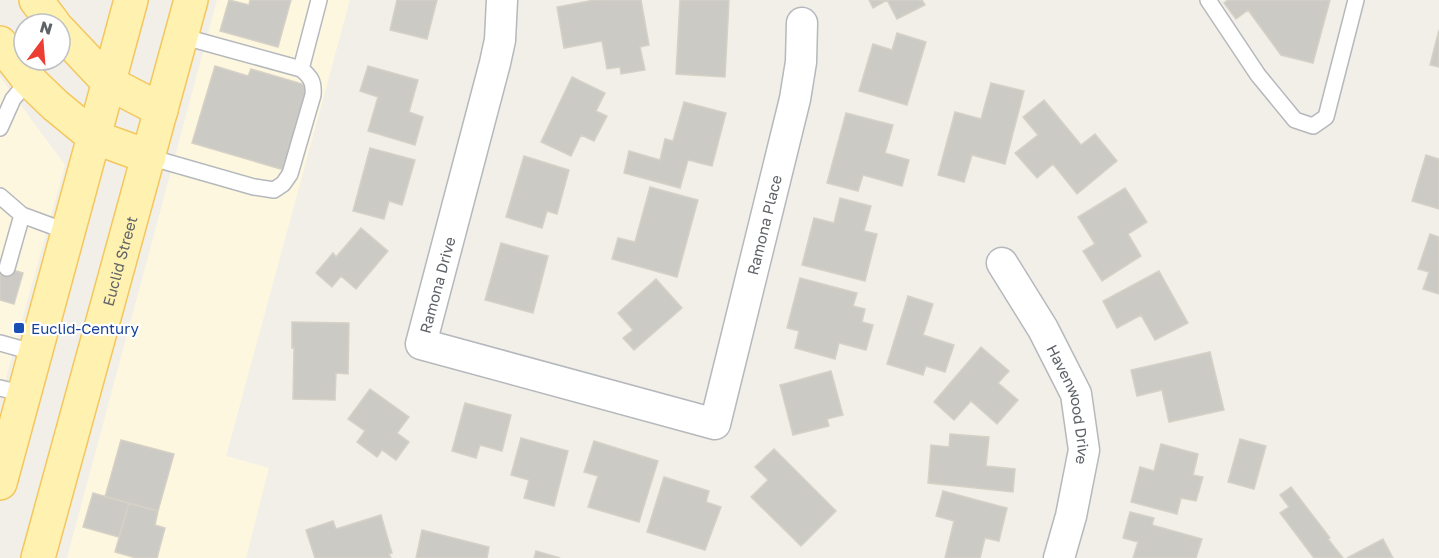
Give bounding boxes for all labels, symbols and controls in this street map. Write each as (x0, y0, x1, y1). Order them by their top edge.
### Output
north arrow (12, 12, 72, 72)
text: N (38, 16, 55, 39)
street label: Ramona Place (743, 173, 785, 277)
street label: Euclid Street (99, 214, 140, 308)
street label: Ramona Drive (415, 234, 459, 335)
place label: Euclid-Century (31, 319, 139, 337)
marker: Euclid-Century (12, 321, 26, 335)
street label: Havenwood Drive (1043, 341, 1093, 466)

